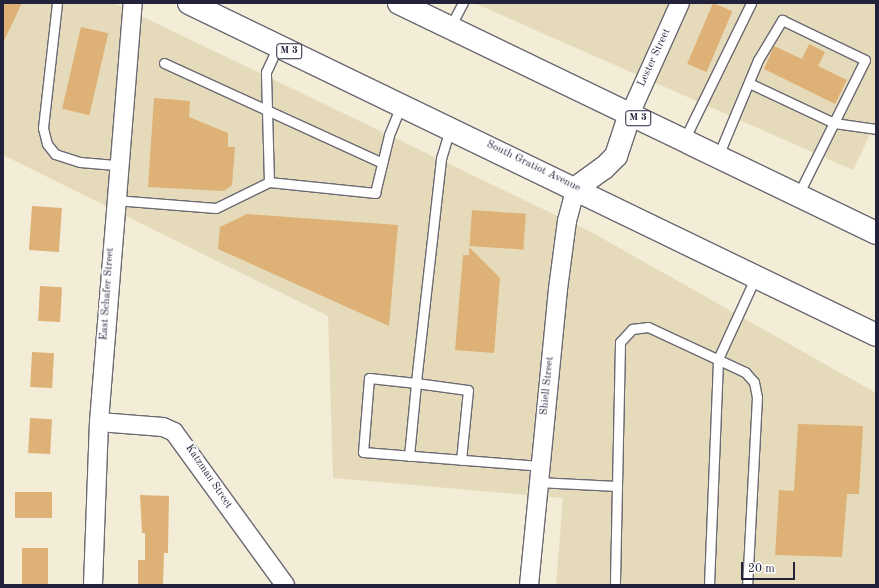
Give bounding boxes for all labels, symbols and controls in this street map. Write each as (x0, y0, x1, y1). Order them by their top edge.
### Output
street label: Lester Street (636, 27, 674, 89)
road number: M 3 (276, 43, 302, 59)
road number: M 3 (625, 110, 651, 126)
street label: South Gratiot Avenue (484, 138, 582, 196)
street label: East Schafer Street (98, 247, 118, 341)
street label: Shiell Street (538, 356, 558, 416)
street label: Katzman Street (182, 442, 234, 512)
scale bar (743, 554, 797, 580)
text: 20 m (748, 563, 775, 575)

